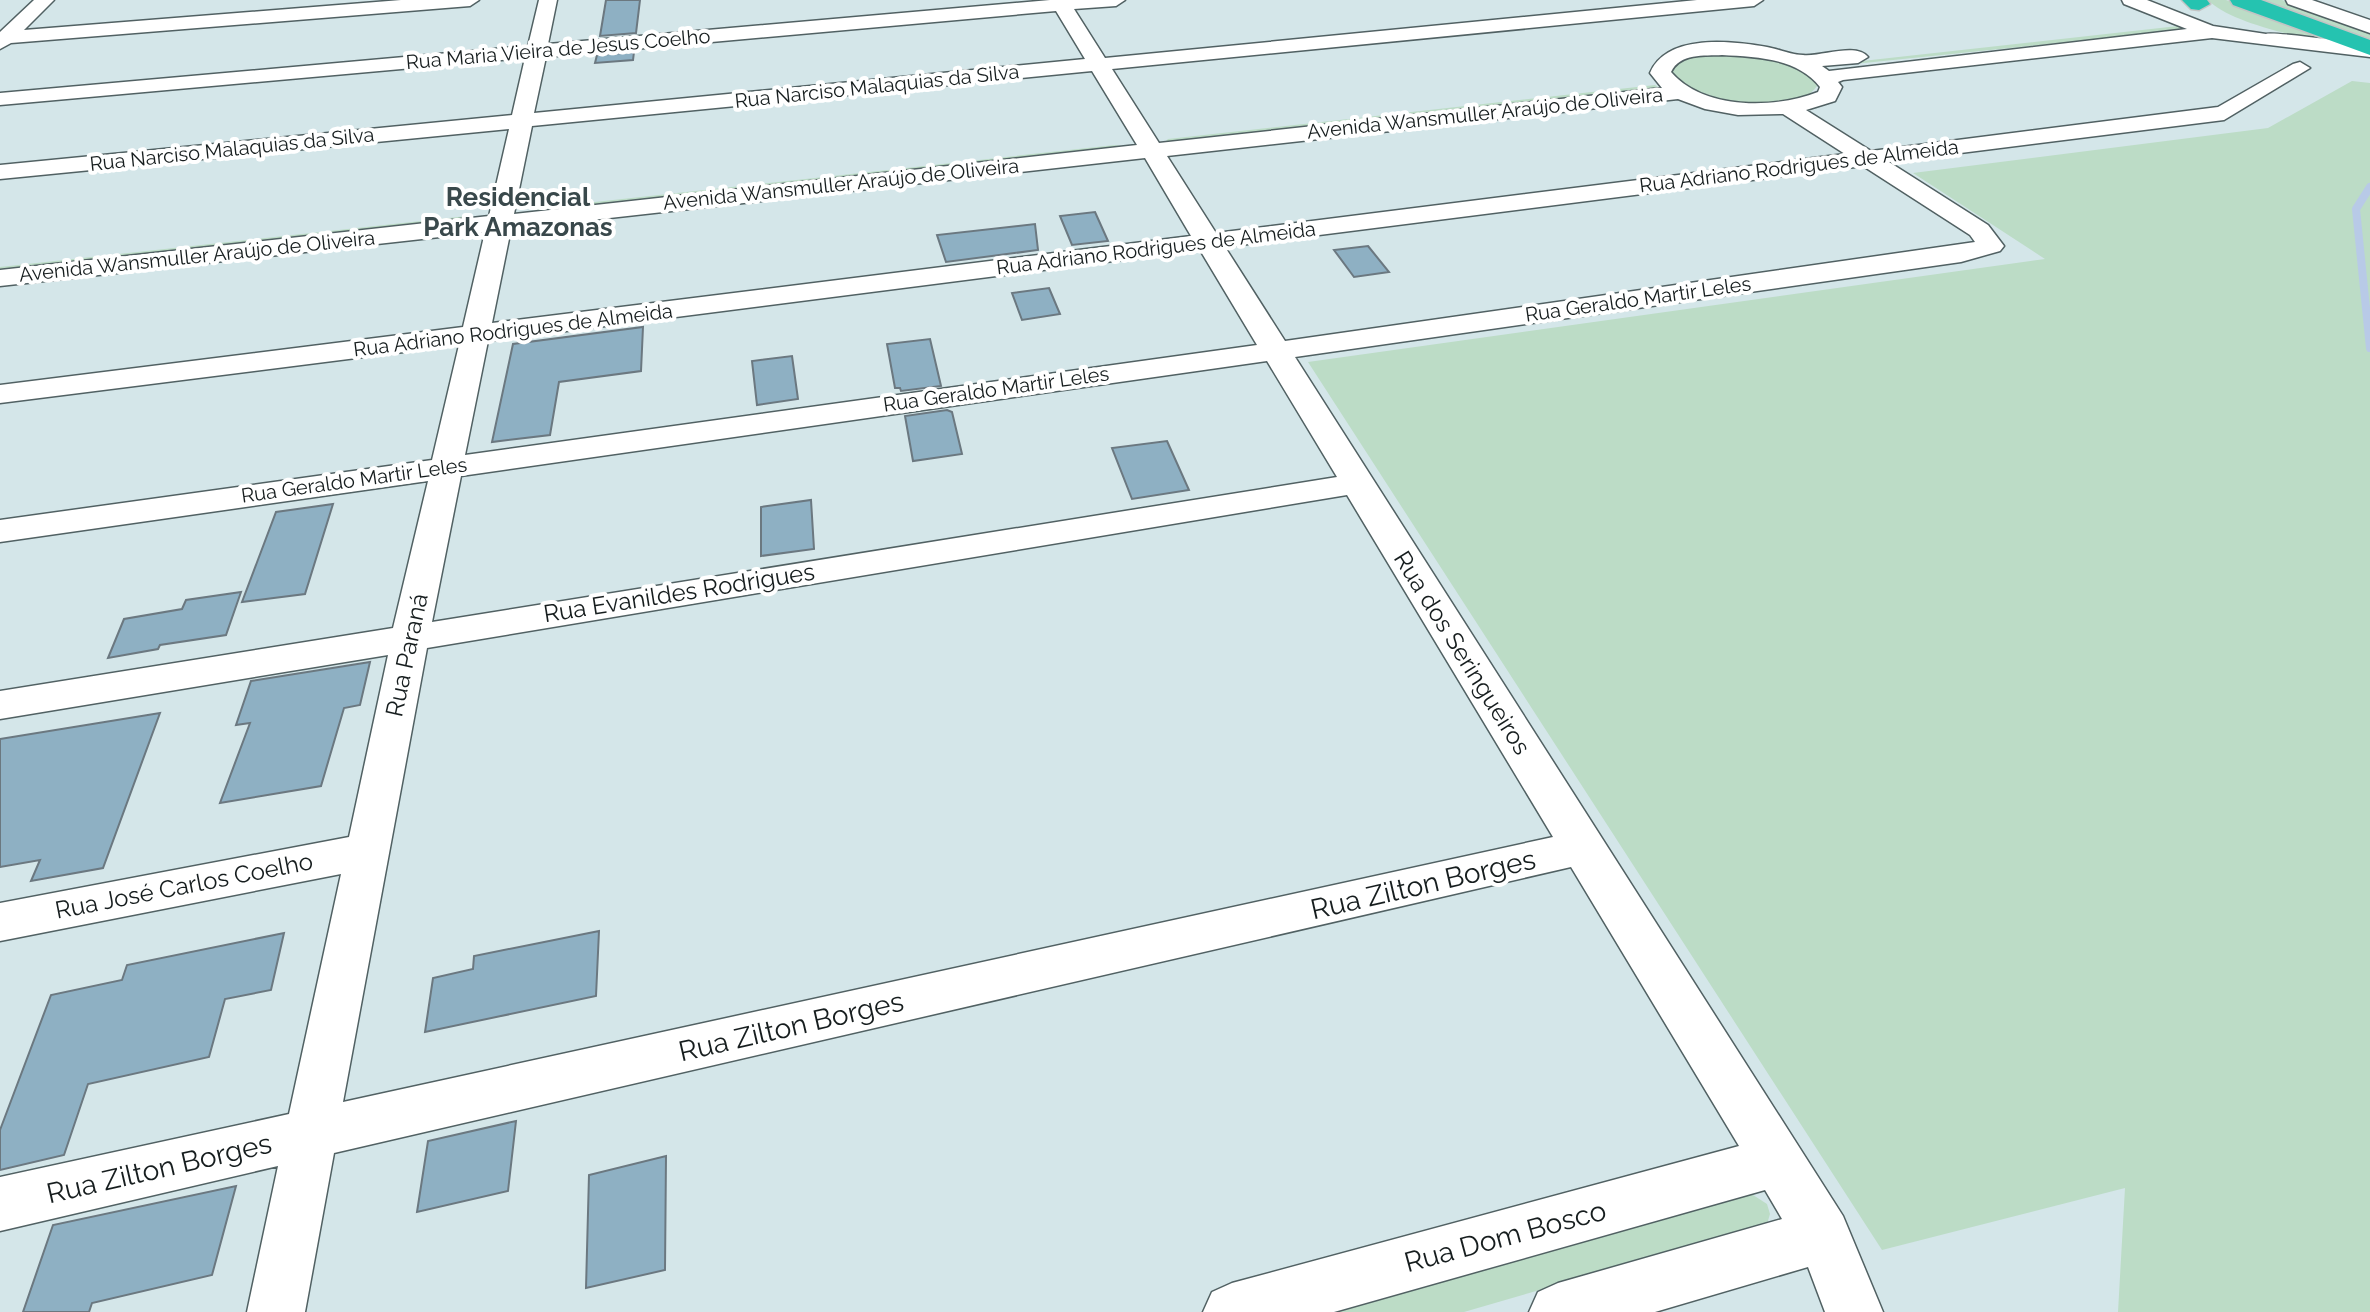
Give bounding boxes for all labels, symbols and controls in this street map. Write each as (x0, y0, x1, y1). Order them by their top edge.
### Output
street label: Rua Maria Vieira de Jesus Coelho (405, 24, 711, 74)
street label: Rua Narciso Malaquias da Silva (734, 59, 1020, 113)
street label: Avenida Wansmuller Araújo de Oliveira (1306, 82, 1664, 144)
street label: Rua Narciso Malaquias da Silva (89, 122, 375, 176)
street label: Rua Adriano Rodrigues de Almeida (1638, 135, 1960, 197)
street label: Avenida Wansmuller Araújo de Oliveira (662, 153, 1020, 215)
district label: Residencial Park Amazonas (423, 182, 613, 242)
street label: Rua Adriano Rodrigues de Almeida (995, 217, 1317, 279)
street label: Avenida Wansmuller Araújo de Oliveira (18, 225, 376, 287)
street label: Rua Geraldo Martir Leles (1524, 271, 1752, 327)
street label: Rua Adriano Rodrigues de Almeida (352, 299, 674, 361)
street label: Rua Geraldo Martir Leles (882, 361, 1110, 417)
street label: Rua Geraldo Martir Leles (240, 452, 468, 508)
street label: Rua dos Seringueiros (1388, 546, 1537, 760)
street label: Rua Evanildes Rodrigues (541, 557, 817, 628)
street label: Rua Paraná (379, 591, 434, 719)
street label: Rua Zilton Borges (1307, 843, 1539, 926)
street label: Rua José Carlos Coelho (53, 846, 315, 925)
street label: Rua Zilton Borges (675, 985, 907, 1068)
street label: Rua Zilton Borges (43, 1127, 275, 1210)
street label: Rua Dom Bosco (1401, 1194, 1610, 1279)

